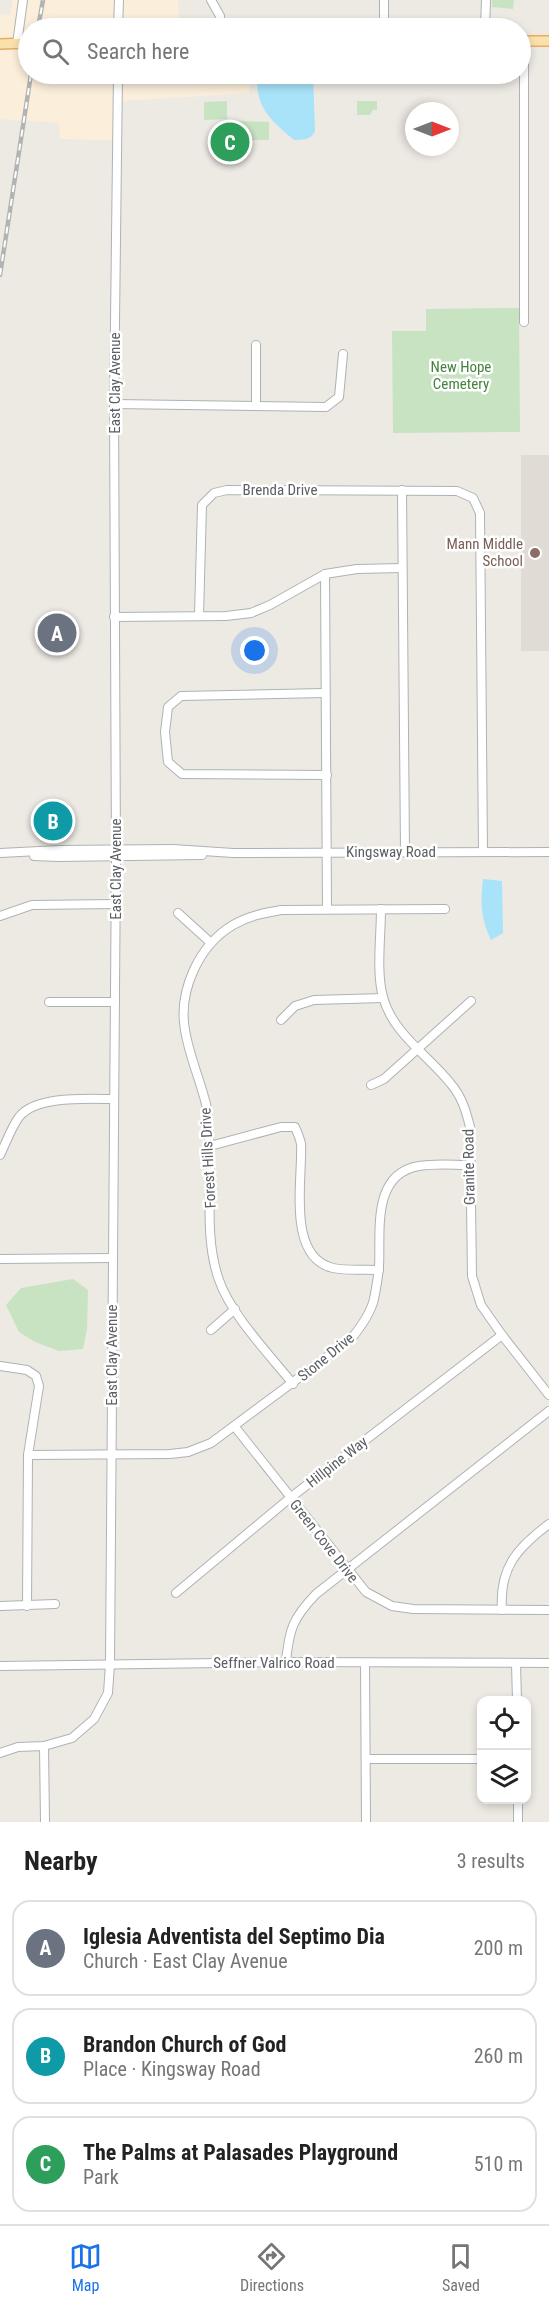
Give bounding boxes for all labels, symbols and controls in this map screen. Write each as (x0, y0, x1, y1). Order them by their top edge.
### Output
search box (18, 18, 531, 84)
icon: search (39, 35, 72, 68)
text: Search here (87, 39, 189, 64)
north arrow (405, 102, 459, 156)
pin: C (210, 120, 250, 164)
street label: East Clay Avenue (106, 332, 124, 434)
park label: New Hope Cemetery (431, 358, 491, 393)
street label: Brenda Drive (243, 481, 317, 499)
place label: Mann Middle School (446, 535, 523, 570)
marker: Mann Middle School (528, 546, 542, 560)
pin: A (38, 610, 76, 656)
your location (240, 636, 269, 665)
pin: B (34, 798, 72, 844)
street label: East Clay Avenue (107, 818, 125, 920)
street label: Kingsway Road (346, 843, 436, 861)
street label: Forest Hills Drive (196, 1107, 220, 1209)
street label: Granite Road (459, 1129, 479, 1205)
street label: East Clay Avenue (103, 1304, 121, 1406)
street label: Stone Drive (294, 1329, 358, 1385)
street label: Hillpine Way (303, 1433, 371, 1491)
street label: Green Cove Drive (286, 1496, 362, 1586)
street label: Seffner Valrico Road (213, 1654, 335, 1672)
map controls (477, 1696, 531, 1804)
button: locate (477, 1696, 531, 1750)
button: layers (477, 1750, 531, 1804)
text: Nearby (24, 1846, 98, 1876)
text: 3 results (457, 1849, 525, 1873)
text: Iglesia Adventista del Septimo Dia (83, 1924, 385, 1949)
text: A (40, 1936, 51, 1960)
text: 200 m (474, 1936, 523, 1960)
text: Church · East Clay Avenue (83, 1949, 288, 1973)
text: Brandon Church of God (83, 2032, 286, 2057)
text: B (40, 2044, 51, 2068)
text: 260 m (474, 2044, 523, 2068)
text: Place · Kingsway Road (83, 2057, 261, 2081)
text: The Palms at Palasades Playground (83, 2140, 398, 2165)
text: C (40, 2152, 51, 2176)
text: 510 m (474, 2152, 523, 2176)
text: Park (83, 2165, 119, 2189)
tab: Map (69, 2240, 102, 2295)
tab: Directions (240, 2240, 304, 2295)
tab: Saved (442, 2240, 480, 2295)

